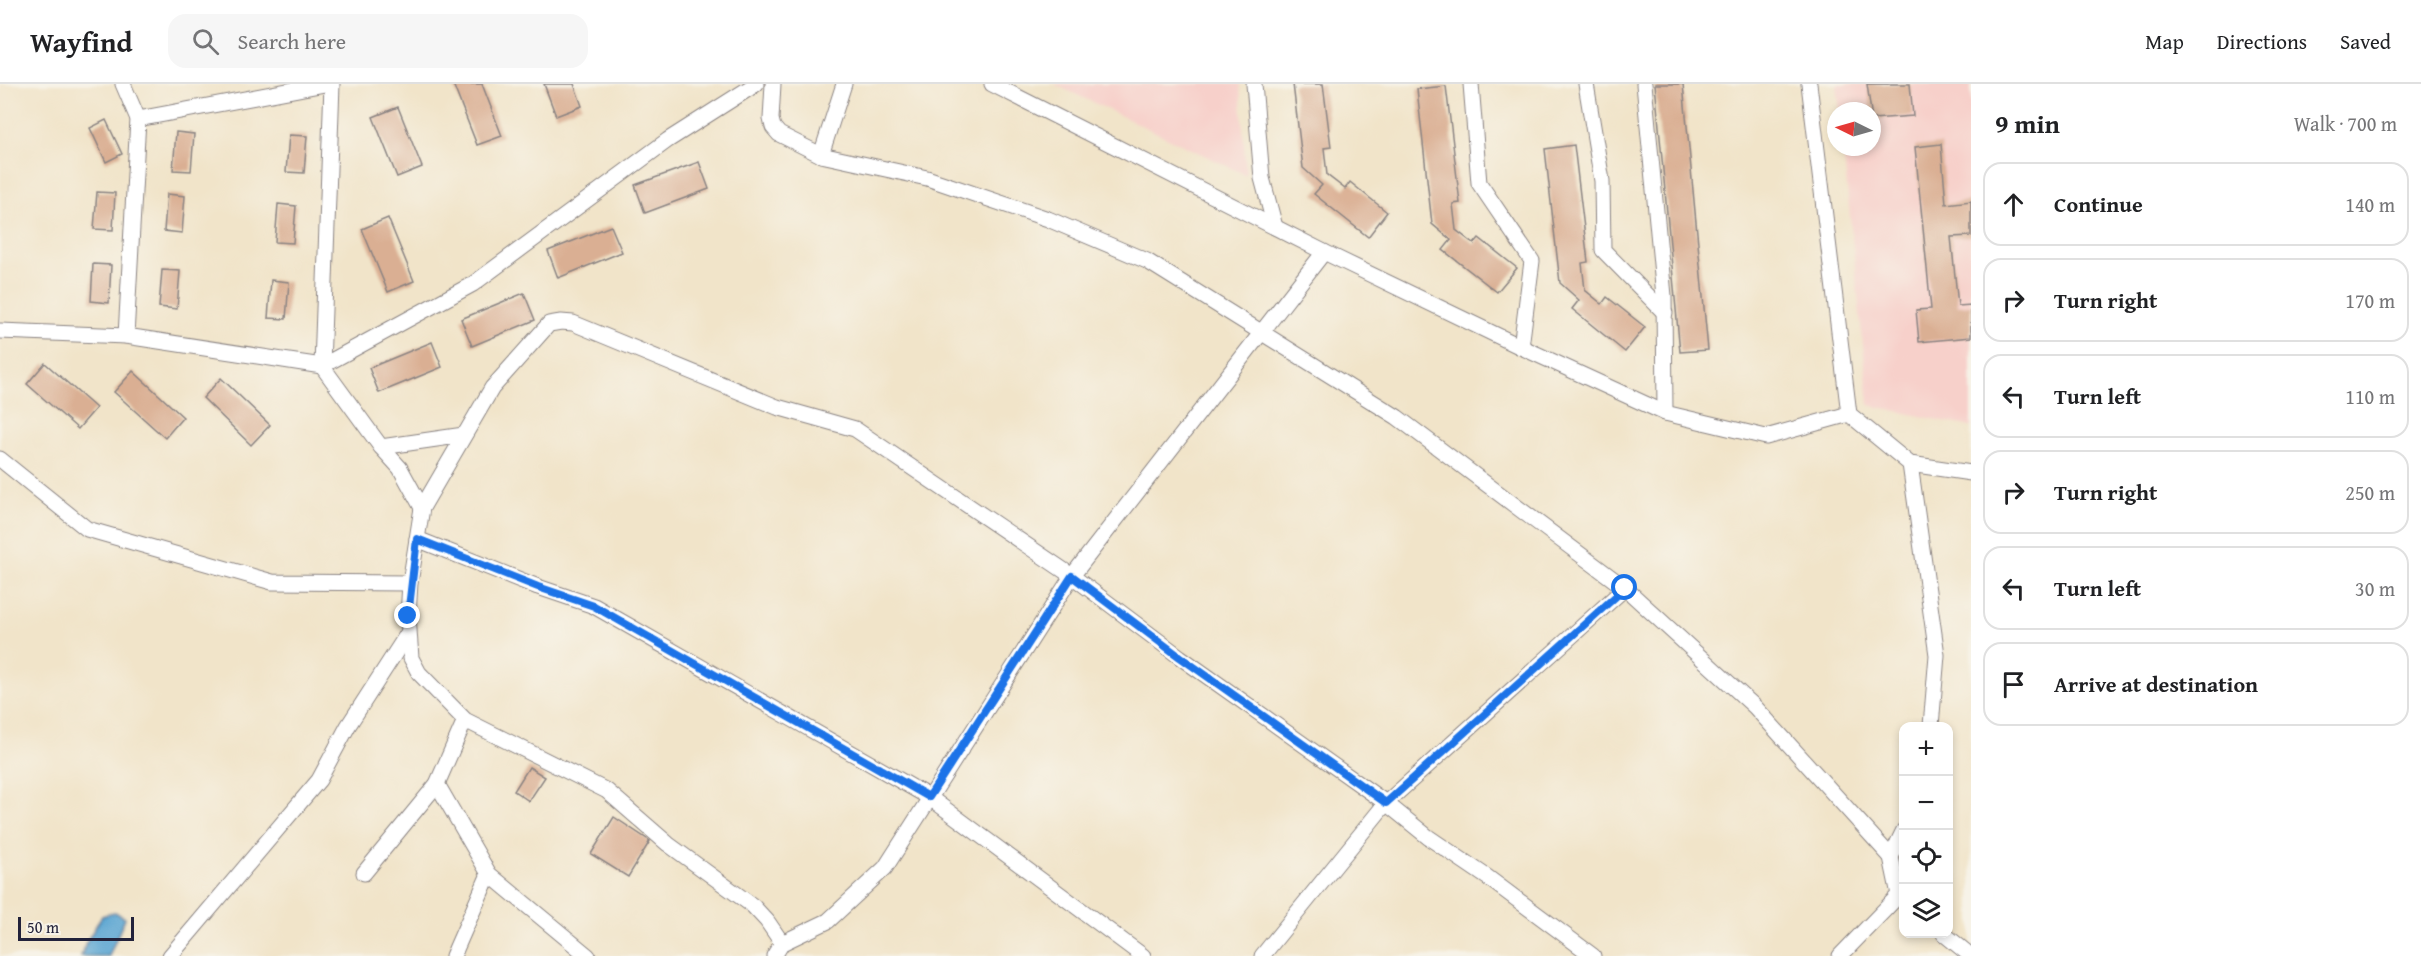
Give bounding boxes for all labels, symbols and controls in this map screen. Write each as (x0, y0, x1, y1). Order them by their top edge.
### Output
search box (168, 14, 588, 68)
text: Wayfind (30, 21, 132, 62)
icon: search (189, 25, 222, 58)
text: Search here (237, 25, 346, 57)
text: Map (2145, 26, 2184, 57)
text: Directions (2217, 26, 2307, 57)
text: Saved (2340, 26, 2391, 57)
north arrow (1827, 102, 1881, 156)
text: 9 min (1995, 104, 2060, 143)
text: Walk · 700 m (2294, 109, 2397, 138)
icon: ahead (1997, 188, 2030, 221)
text: Continue (2054, 188, 2143, 220)
text: 140 m (2345, 190, 2395, 219)
icon: right (1997, 284, 2030, 317)
text: Turn right (2054, 284, 2157, 316)
text: 170 m (2345, 286, 2395, 315)
icon: left (1997, 380, 2030, 413)
text: Turn left (2054, 380, 2141, 412)
text: 110 m (2345, 382, 2395, 411)
icon: right (1997, 476, 2030, 509)
text: Turn right (2054, 476, 2157, 508)
text: 250 m (2345, 478, 2395, 507)
icon: left (1997, 572, 2030, 605)
text: Turn left (2054, 572, 2141, 604)
route start (1611, 574, 1637, 600)
text: 30 m (2355, 574, 2395, 603)
route end (394, 602, 420, 628)
icon: arrive (1997, 668, 2030, 701)
text: Arrive at destination (2054, 668, 2258, 700)
map controls (1899, 722, 1953, 938)
button: + (1899, 722, 1953, 776)
button: − (1899, 776, 1953, 830)
button: locate (1899, 830, 1953, 884)
button: layers (1899, 884, 1953, 938)
scale bar (18, 914, 134, 942)
text: 50 m (27, 915, 59, 939)

